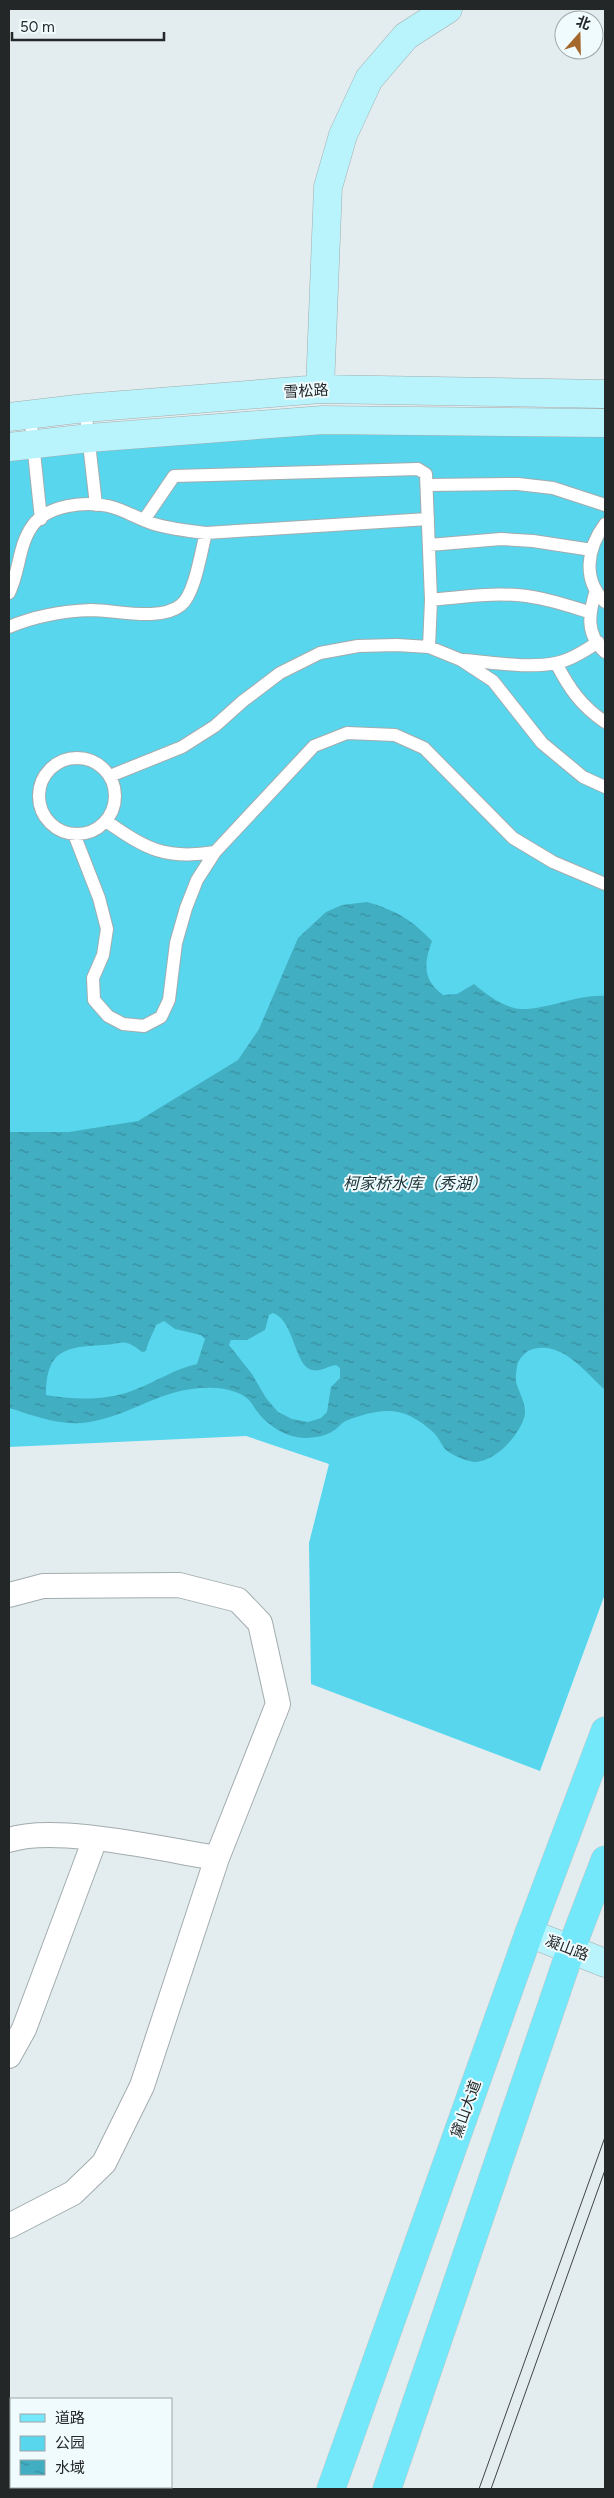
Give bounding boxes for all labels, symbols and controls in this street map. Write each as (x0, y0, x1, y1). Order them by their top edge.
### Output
scale bar (12, 10, 165, 42)
north arrow (554, 10, 604, 60)
text: 北 (574, 13, 593, 34)
text: 50 m (20, 18, 55, 36)
street label: 雪松路 (283, 381, 329, 401)
water label: 柯家桥水库（秀湖） (343, 1174, 487, 1193)
street label: 凝山路 (543, 1932, 591, 1964)
street label: 黛山大道 (447, 2078, 485, 2140)
legend (10, 2398, 172, 2488)
text: 道路 (55, 2409, 85, 2427)
text: 公园 (55, 2434, 85, 2452)
text: 水域 (55, 2459, 85, 2477)

